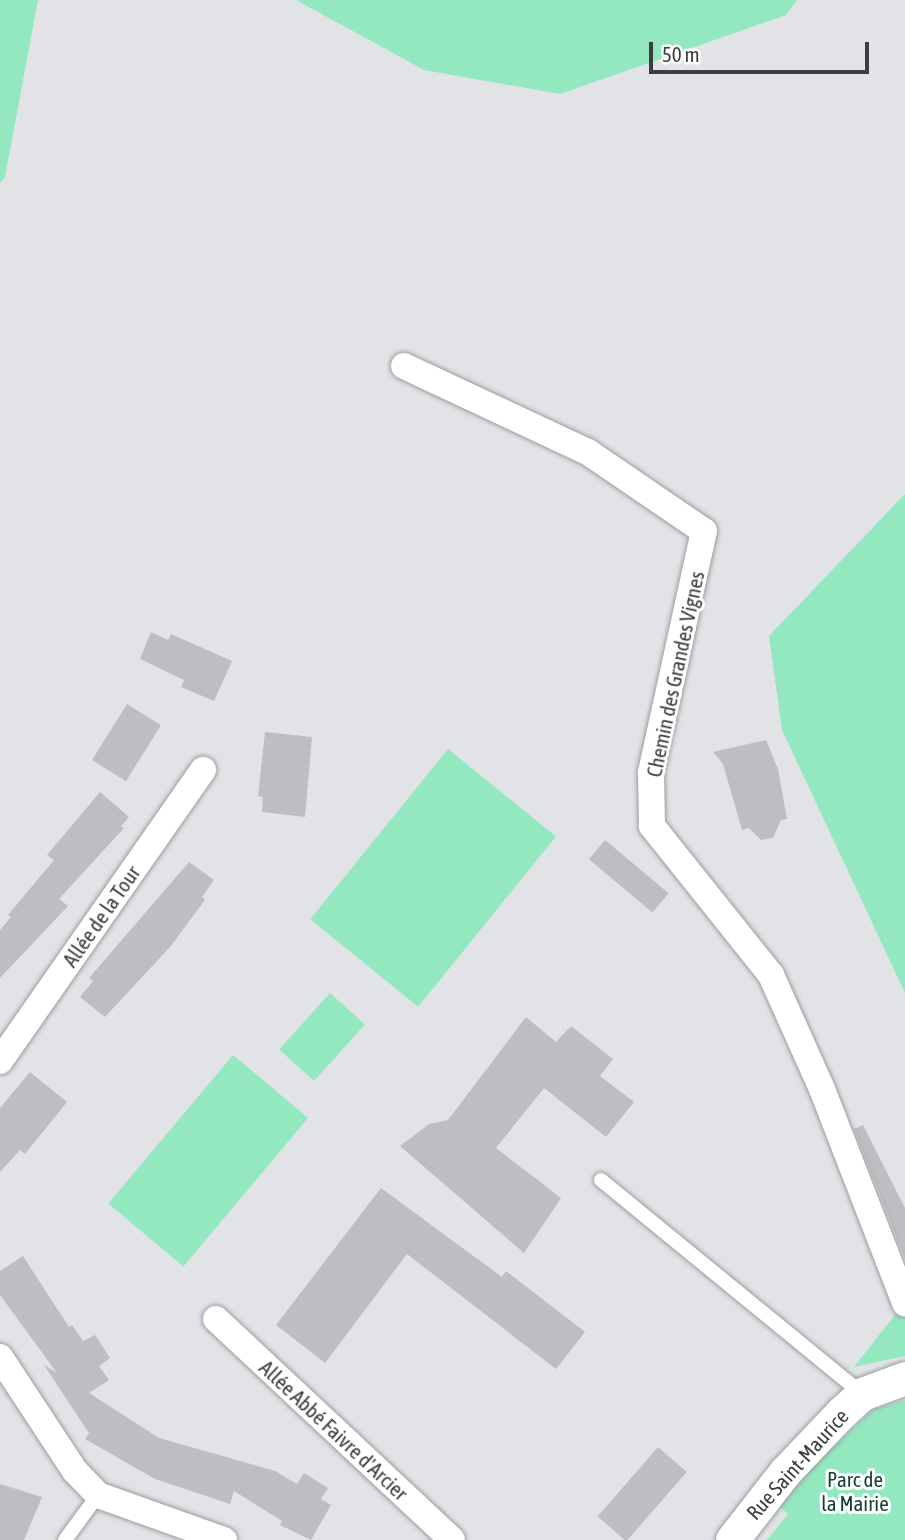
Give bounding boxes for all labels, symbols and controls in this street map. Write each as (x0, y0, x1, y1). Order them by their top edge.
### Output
scale bar (653, 28, 874, 72)
text: 50 m (662, 42, 700, 66)
street label: Chemin des Grandes Vignes (641, 569, 709, 779)
street label: Allée de la Tour (57, 861, 145, 971)
street label: Allée Abbé Faivre d'Arcier (255, 1355, 413, 1505)
street label: Rue Saint-Maurice (741, 1403, 853, 1525)
park label: Parc de la Mairie (821, 1466, 889, 1516)

